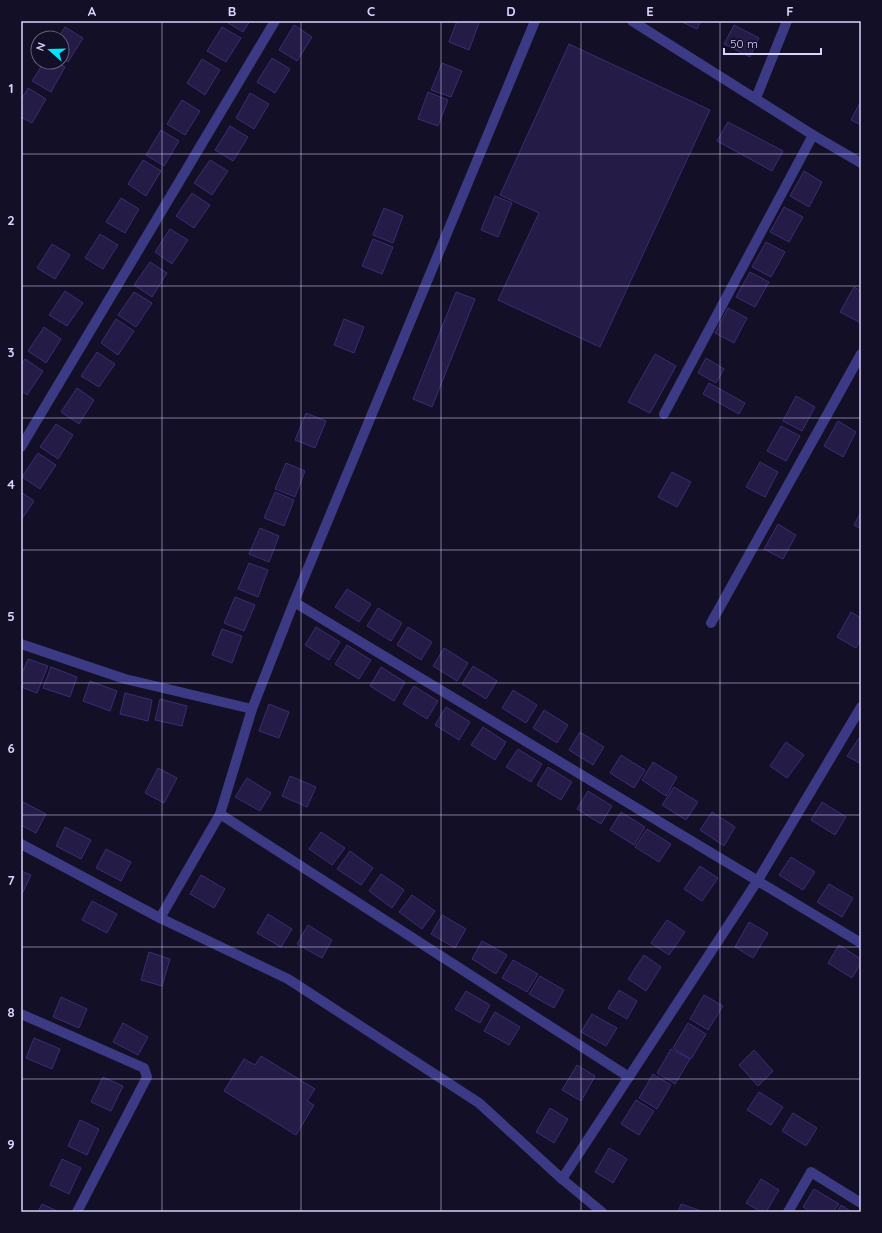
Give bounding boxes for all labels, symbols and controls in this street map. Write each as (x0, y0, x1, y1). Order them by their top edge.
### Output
text: A (88, 3, 97, 19)
text: B (228, 3, 236, 19)
text: C (367, 3, 375, 19)
text: D (506, 3, 516, 19)
text: E (646, 3, 654, 19)
text: F (786, 3, 794, 19)
north arrow (30, 30, 70, 70)
scale bar (724, 30, 821, 56)
text: 50 m (730, 36, 758, 51)
text: N (33, 40, 49, 53)
text: 1 (8, 80, 14, 96)
text: 2 (7, 212, 15, 228)
text: 3 (8, 344, 15, 360)
text: 4 (7, 476, 15, 492)
text: 5 (7, 608, 15, 624)
text: 6 (7, 740, 15, 756)
text: 7 (7, 872, 15, 888)
text: 8 (7, 1004, 15, 1020)
text: 9 (7, 1136, 15, 1152)

